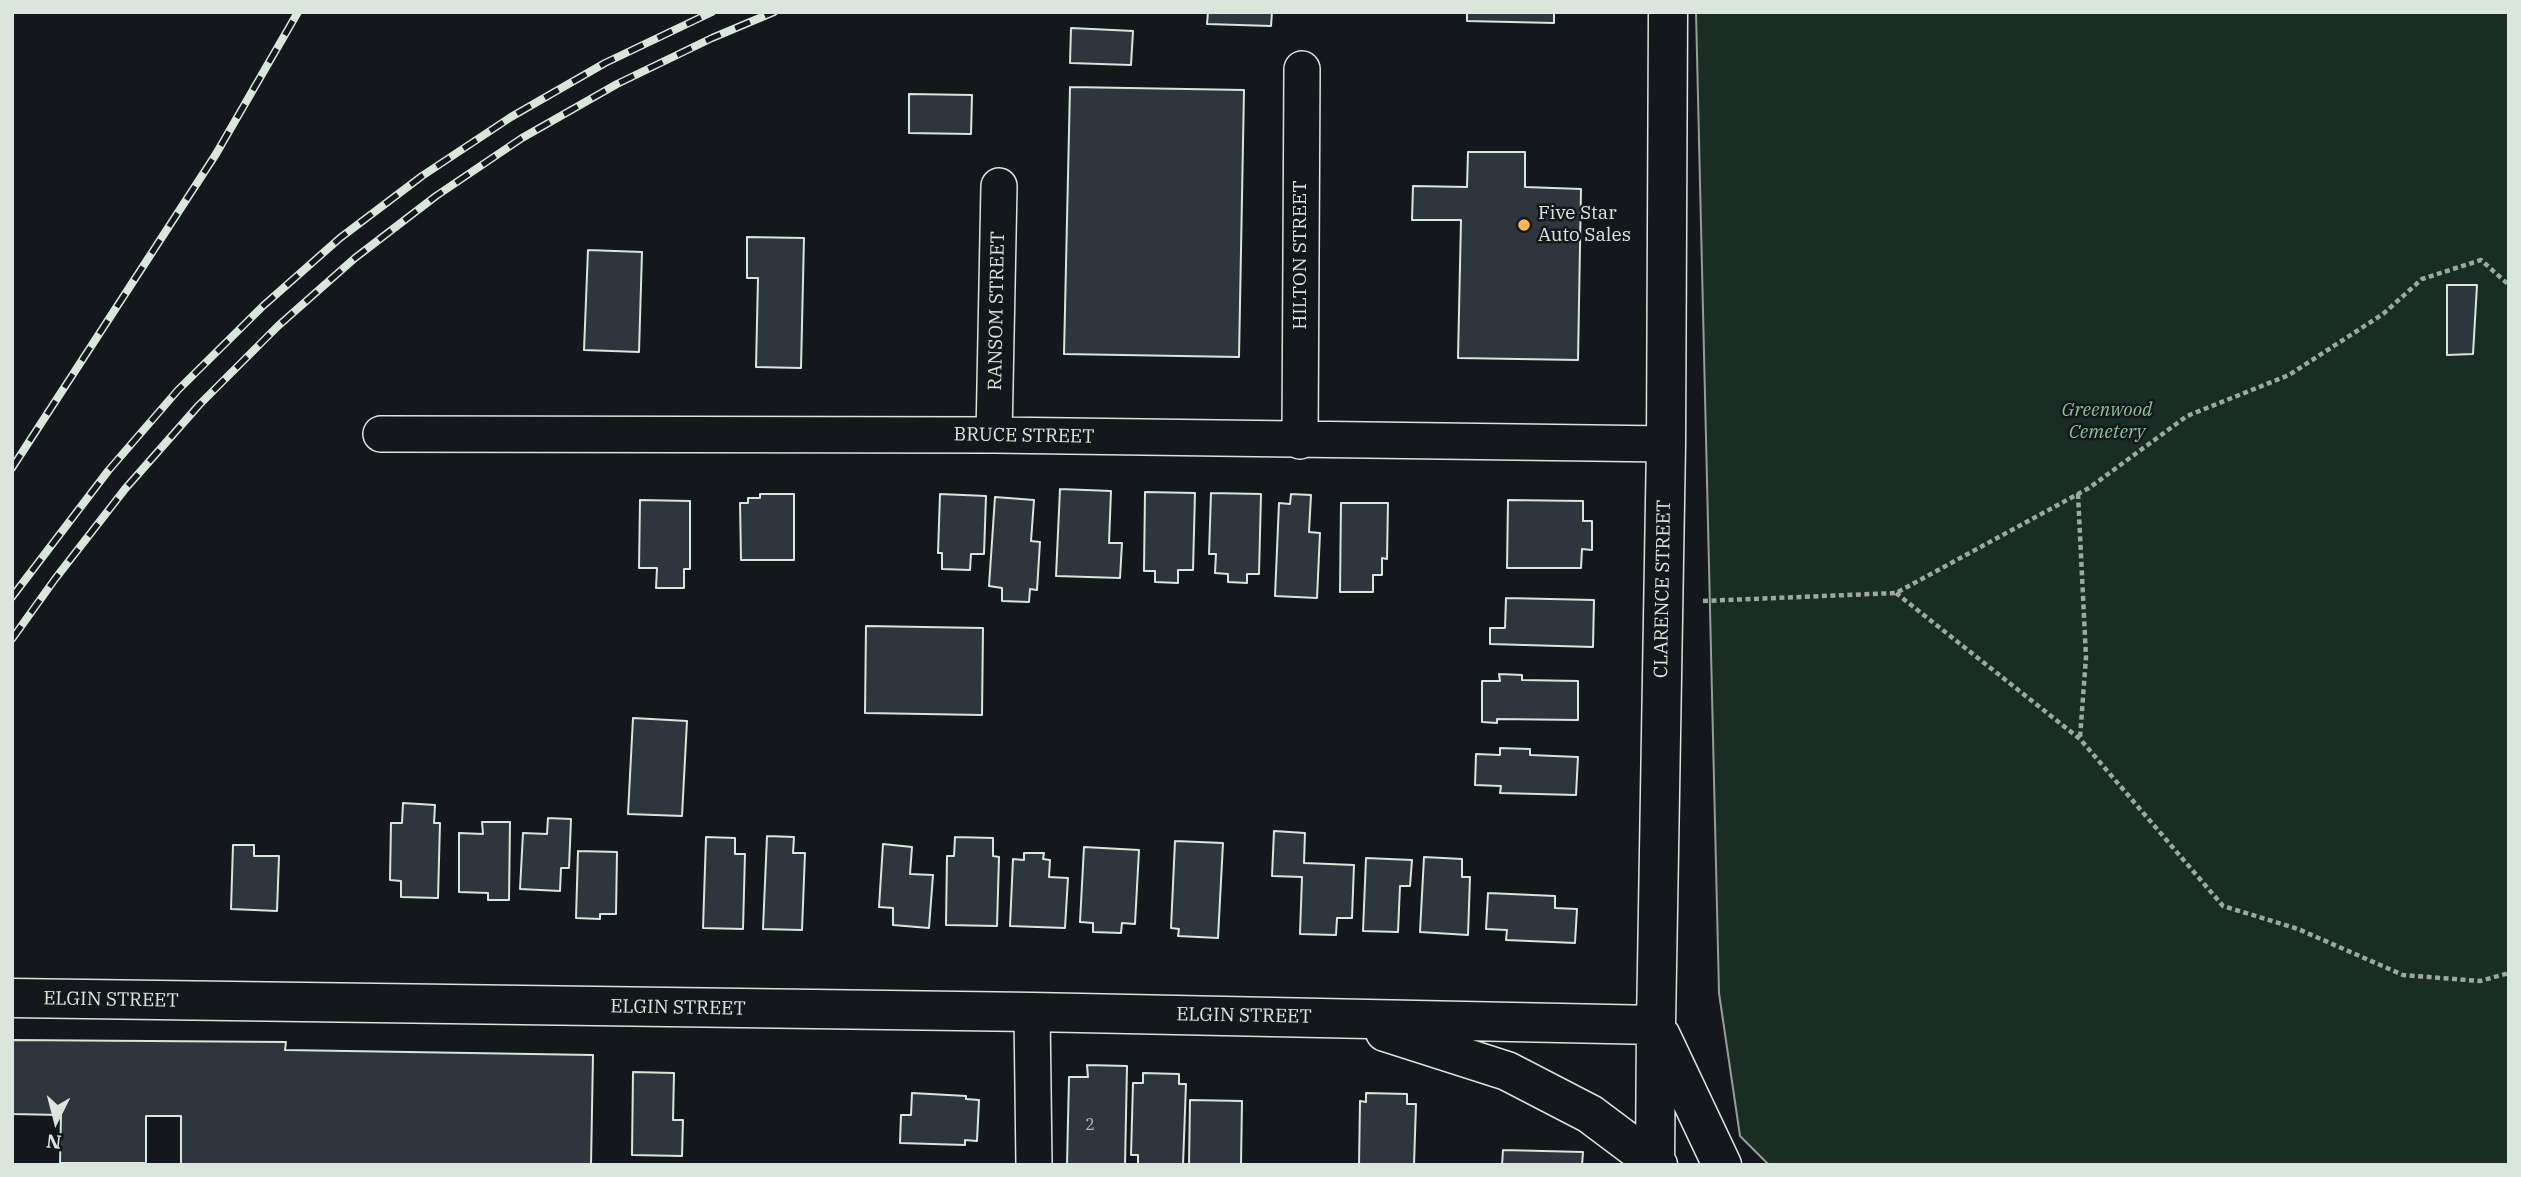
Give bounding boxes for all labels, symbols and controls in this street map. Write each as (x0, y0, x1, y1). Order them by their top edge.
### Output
street label: HILTON STREET (1290, 180, 1312, 330)
place label: Five Star Auto Sales (1538, 203, 1631, 247)
marker: Five Star Auto Sales (1516, 217, 1532, 233)
street label: RANSOM STREET (984, 231, 1010, 391)
park label: Greenwood Cemetery (2062, 400, 2152, 444)
street label: BRUCE STREET (953, 423, 1095, 449)
street label: CLARENCE STREET (1650, 500, 1676, 678)
street label: ELGIN STREET (43, 987, 179, 1013)
street label: ELGIN STREET (610, 995, 746, 1021)
street label: ELGIN STREET (1176, 1003, 1312, 1029)
north arrow (21, 1086, 91, 1156)
house number: 2 (1085, 1115, 1095, 1135)
text: N (45, 1129, 63, 1155)

